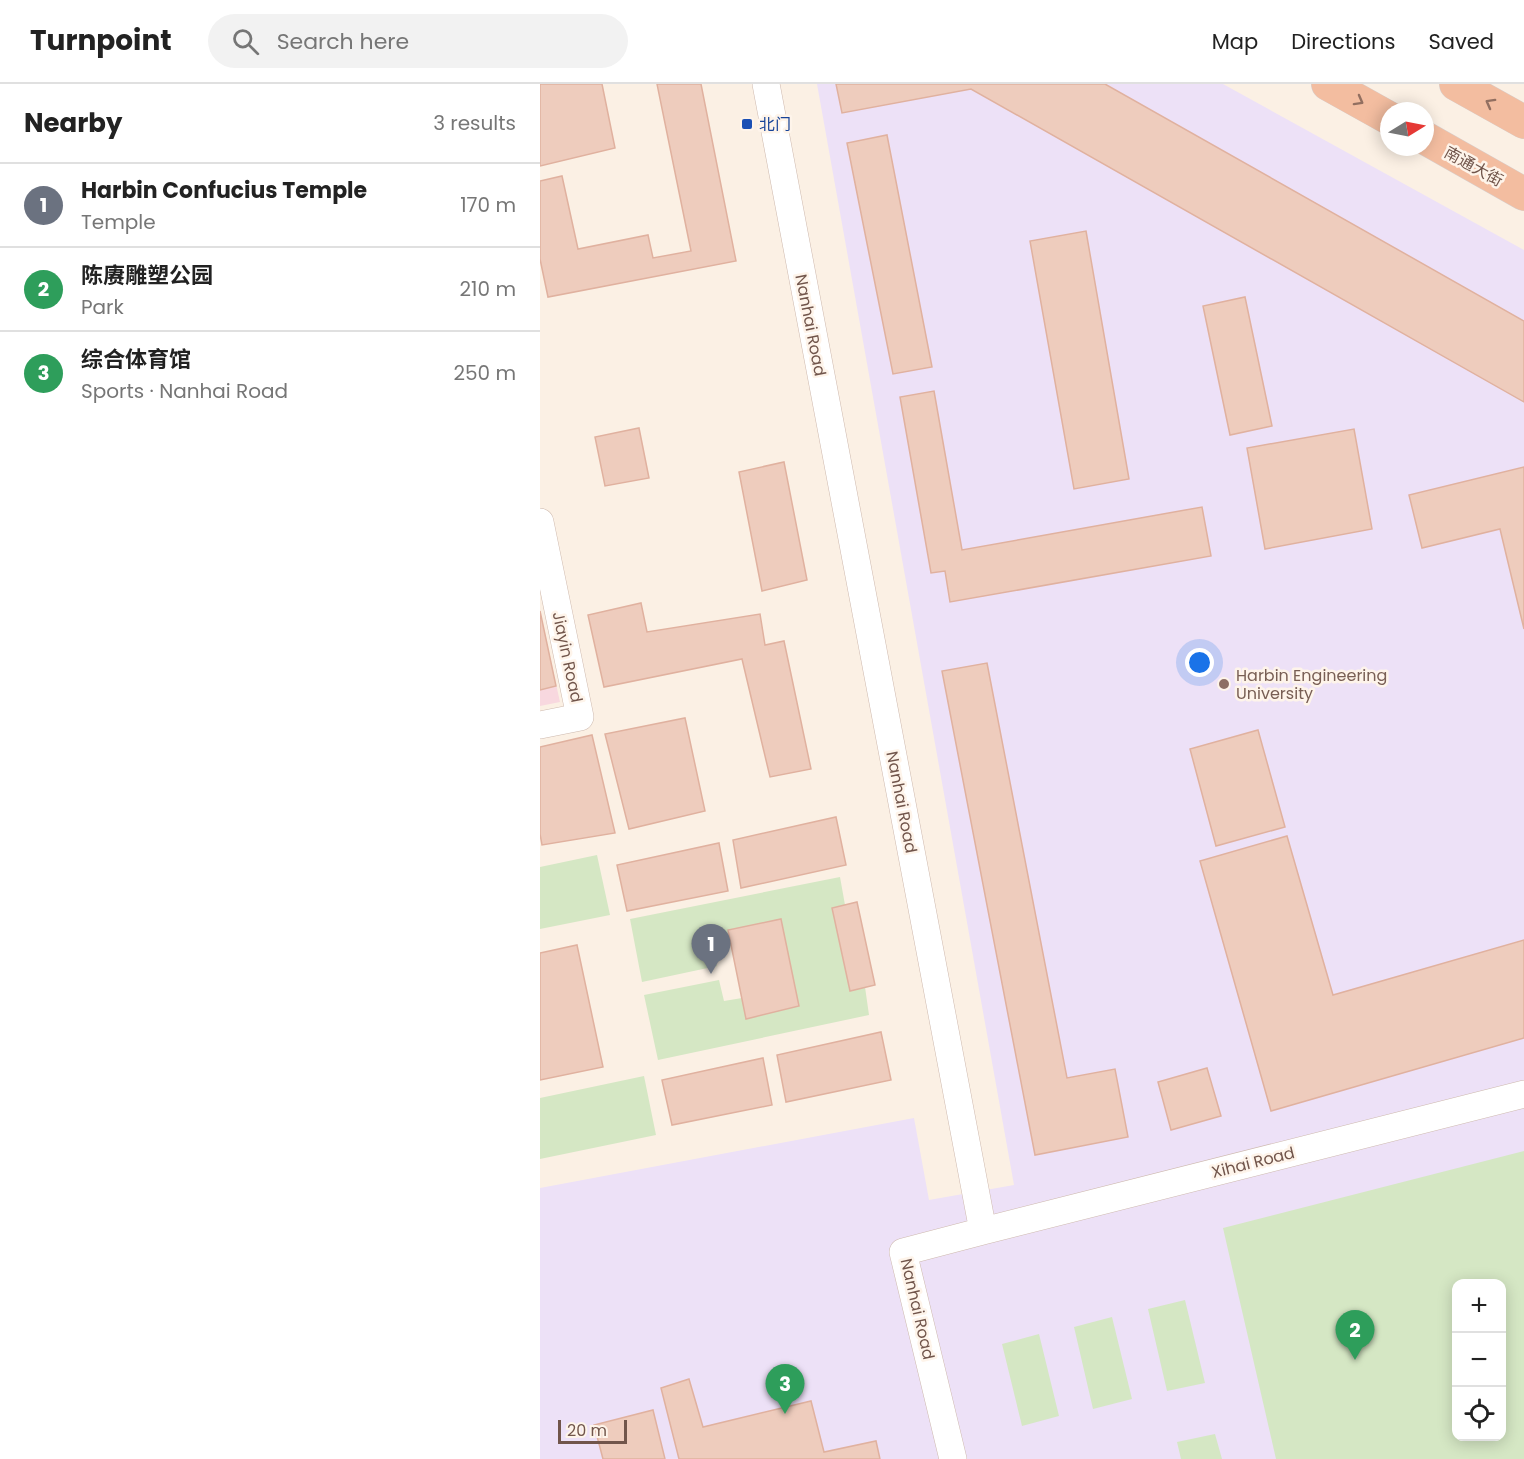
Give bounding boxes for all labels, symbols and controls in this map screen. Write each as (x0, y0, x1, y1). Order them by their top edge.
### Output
search box (208, 14, 628, 68)
text: Turnpoint (30, 21, 172, 60)
icon: search (229, 25, 262, 58)
text: Search here (277, 26, 409, 57)
text: Map (1212, 27, 1258, 56)
text: Directions (1291, 27, 1395, 56)
text: Saved (1428, 27, 1494, 56)
one-way arrow (1352, 94, 1363, 105)
one-way arrow (1486, 99, 1496, 110)
north arrow (1380, 102, 1434, 156)
text: Nearby (24, 105, 122, 141)
text: 3 results (433, 109, 516, 137)
place label: 北门 (759, 113, 791, 136)
marker: 北门 (740, 117, 754, 131)
street label: 南通大街 (1440, 141, 1507, 192)
text: Harbin Confucius Temple (81, 175, 367, 206)
text: 1 (40, 191, 47, 219)
text: 170 m (460, 191, 516, 219)
text: Temple (81, 208, 156, 236)
text: 陈赓雕塑公园 (81, 260, 213, 291)
street label: Nanhai Road (789, 272, 832, 378)
text: 2 (38, 275, 49, 303)
text: 210 m (460, 275, 516, 303)
text: Park (81, 293, 124, 321)
text: 综合体育馆 (81, 344, 191, 375)
text: 3 (37, 359, 50, 387)
text: 250 m (453, 359, 516, 387)
text: Sports · Nanhai Road (81, 377, 288, 405)
street label: Jiayin Road (547, 610, 588, 705)
your location (1185, 648, 1214, 677)
place label: Harbin Engineering University (1236, 664, 1387, 705)
marker: Harbin Engineering University (1217, 677, 1231, 691)
street label: Nanhai Road (880, 749, 923, 855)
pin: 1 (692, 924, 730, 974)
street label: Xihai Road (1209, 1141, 1297, 1184)
street label: Nanhai Road (895, 1256, 940, 1362)
map controls (1452, 1279, 1506, 1441)
button: + (1452, 1279, 1506, 1333)
pin: 2 (1336, 1310, 1374, 1360)
button: − (1452, 1333, 1506, 1387)
pin: 3 (766, 1364, 804, 1414)
button: locate (1452, 1387, 1506, 1441)
scale bar (558, 1417, 627, 1444)
text: 20 m (567, 1419, 607, 1442)

